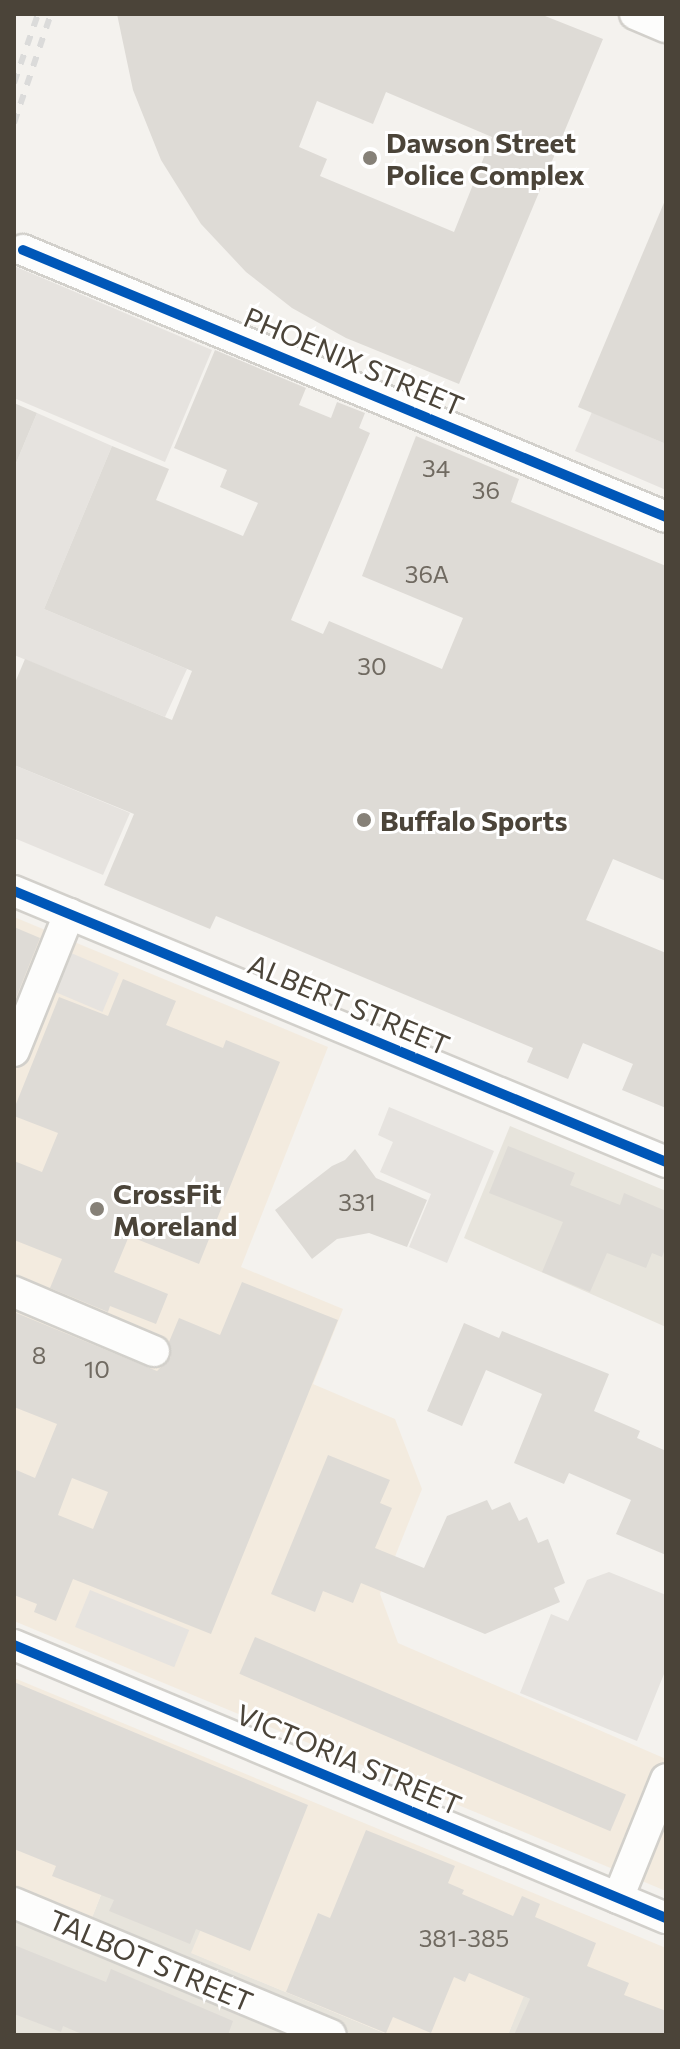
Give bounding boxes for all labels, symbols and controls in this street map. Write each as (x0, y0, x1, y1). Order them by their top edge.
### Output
place label: Dawson Street Police Complex (386, 125, 585, 191)
marker: Dawson Street Police Complex (361, 149, 379, 167)
street label: PHOENIX STREET (239, 300, 469, 422)
house number: 34 (422, 454, 450, 482)
house number: 36 (472, 476, 500, 504)
house number: 36A (405, 560, 449, 588)
house number: 30 (357, 652, 387, 680)
place label: Buffalo Sports (380, 803, 567, 837)
marker: Buffalo Sports (355, 811, 373, 829)
street label: ALBERT STREET (243, 946, 455, 1062)
place label: CrossFit Moreland (113, 1176, 237, 1242)
house number: 331 (338, 1188, 376, 1216)
marker: CrossFit Moreland (88, 1200, 106, 1218)
house number: 8 (32, 1341, 46, 1369)
house number: 10 (84, 1355, 110, 1383)
street label: VICTORIA STREET (231, 1696, 467, 1822)
street label: TALBOT STREET (44, 1902, 258, 2018)
house number: 381-385 (419, 1924, 509, 1952)

